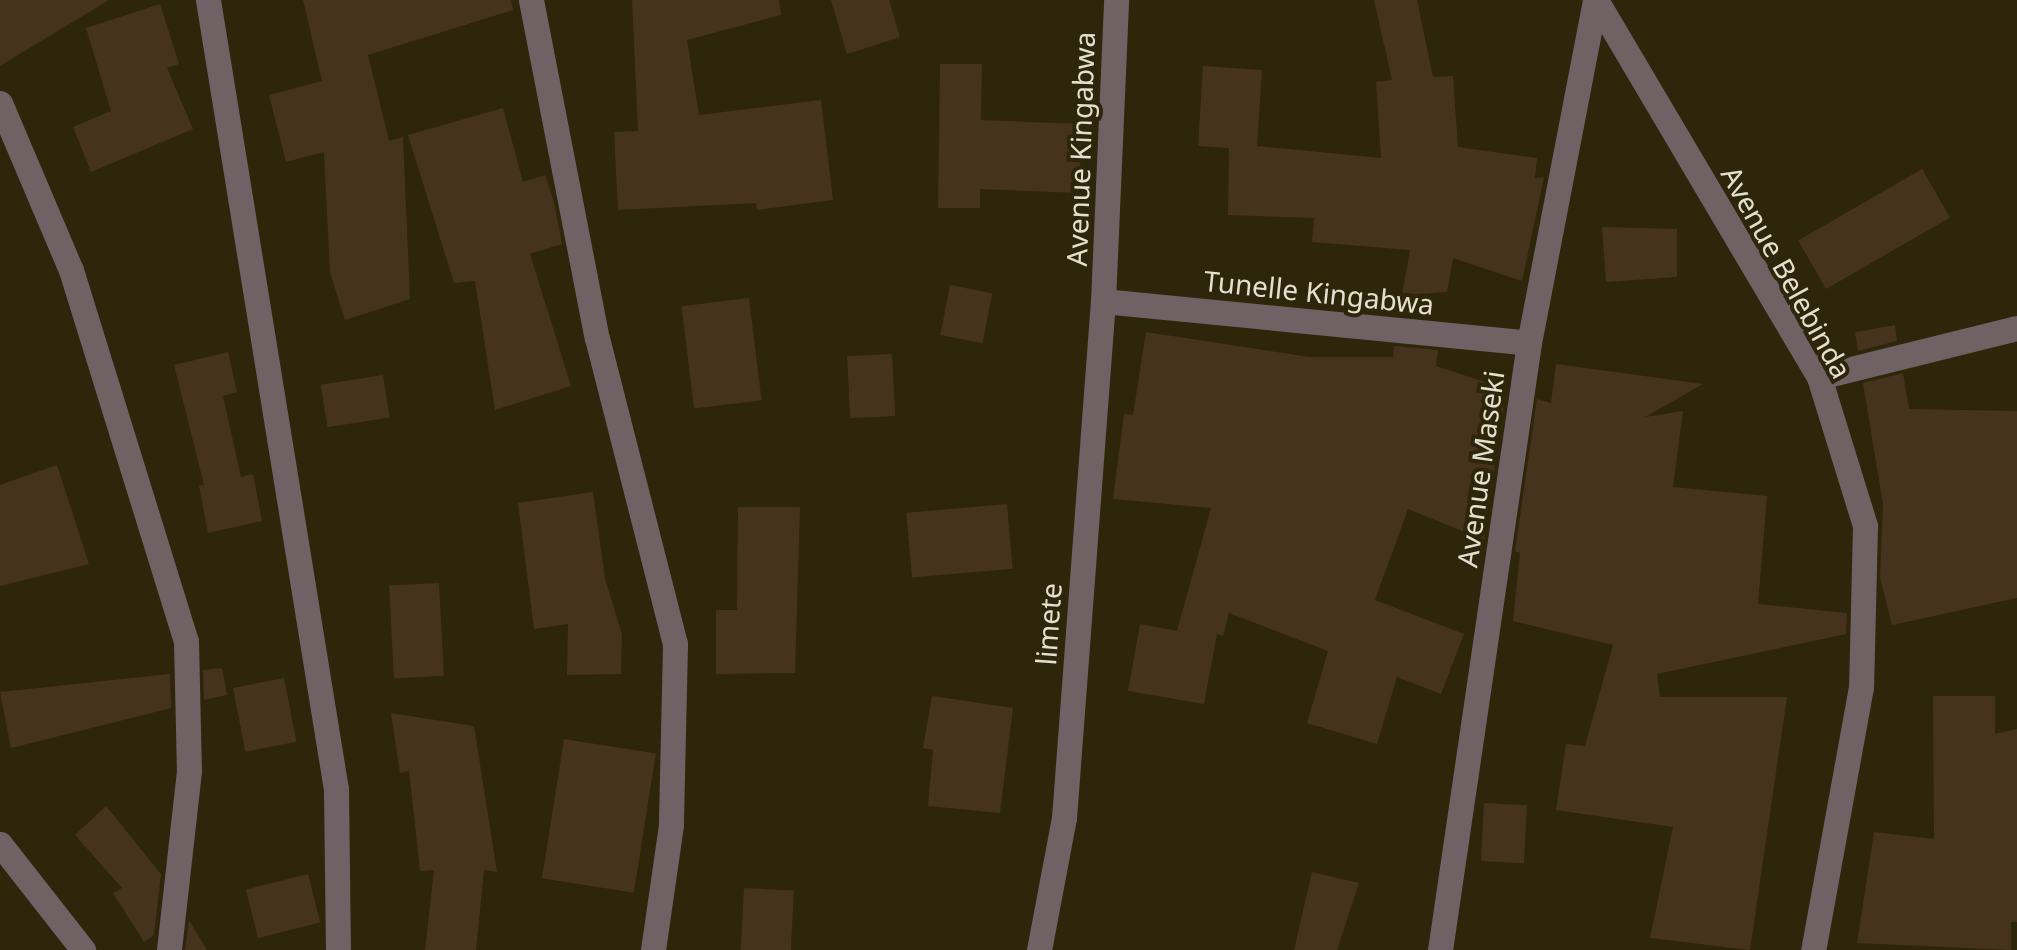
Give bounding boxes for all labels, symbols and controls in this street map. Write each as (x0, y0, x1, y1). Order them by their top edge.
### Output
street label: Avenue Kingabwa (1059, 31, 1101, 267)
street label: Avenue Belebinda (1715, 160, 1859, 384)
street label: Tunelle Kingabwa (1202, 263, 1436, 321)
street label: Avenue Maseki (1450, 369, 1510, 569)
street label: limete (1028, 582, 1068, 666)

